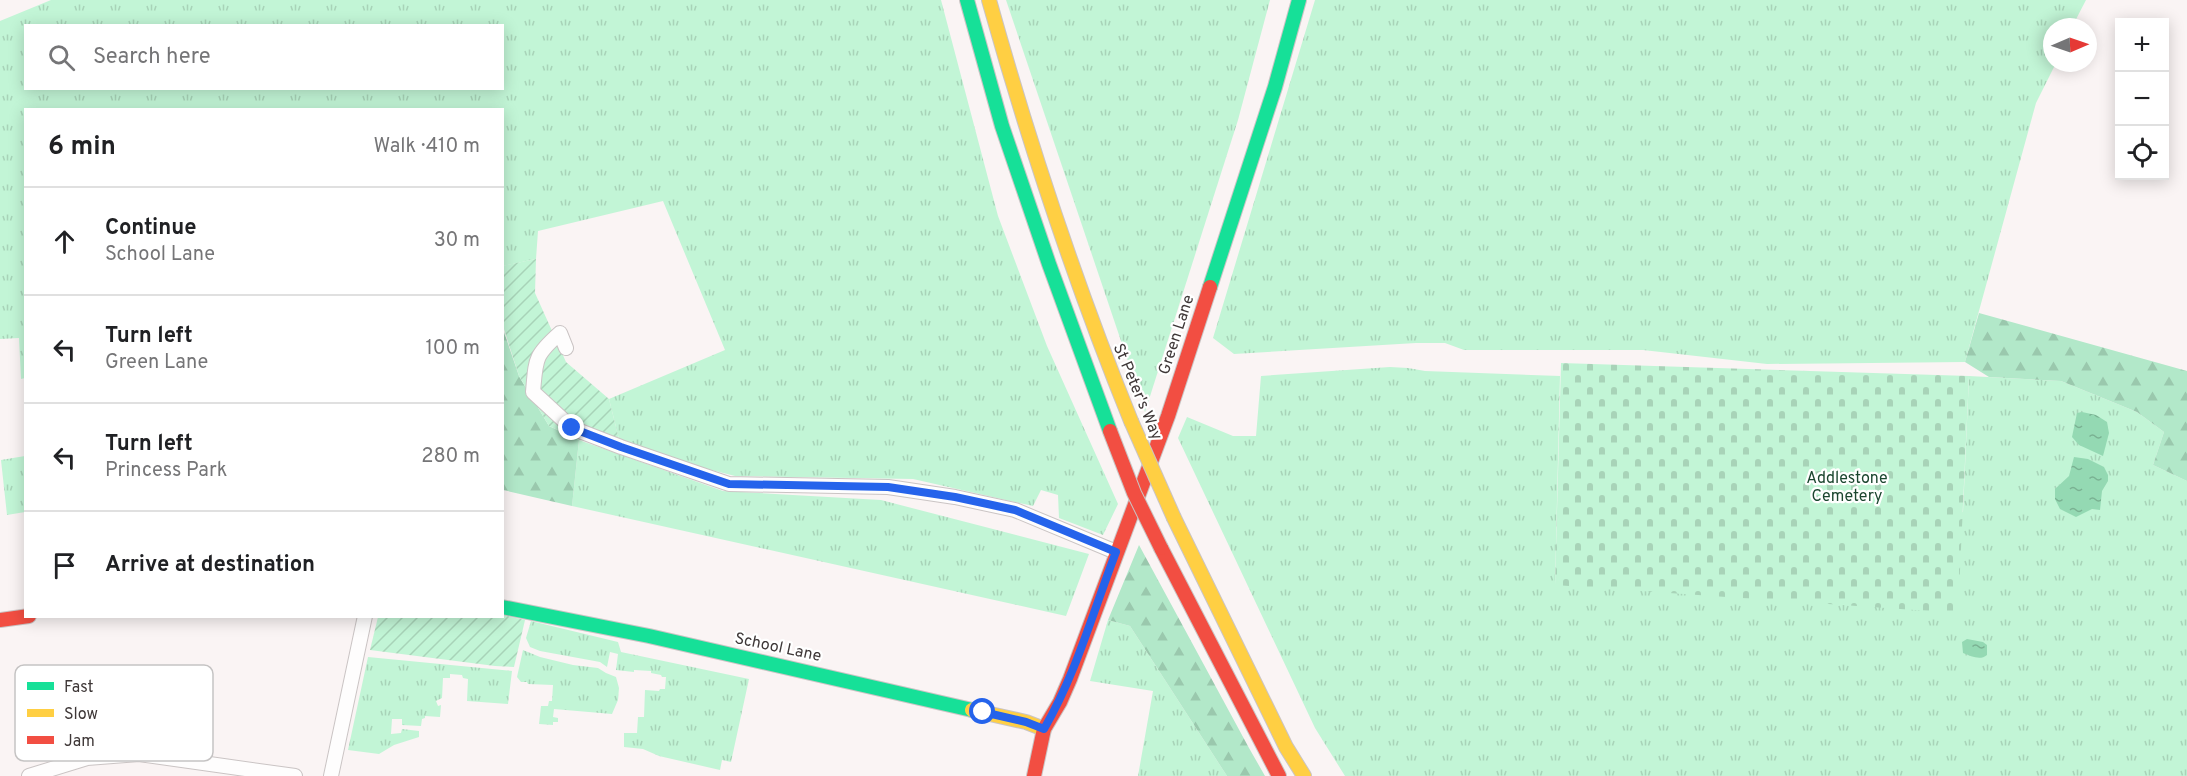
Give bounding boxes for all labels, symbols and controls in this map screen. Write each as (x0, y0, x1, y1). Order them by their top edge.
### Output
north arrow (2043, 18, 2097, 72)
map controls (2115, 18, 2169, 180)
button: + (2115, 18, 2169, 72)
search box (24, 24, 504, 90)
icon: search (45, 41, 78, 74)
text: Search here (93, 44, 211, 71)
button: − (2115, 72, 2169, 126)
button: locate (2115, 126, 2169, 180)
text: 6 min (48, 131, 116, 164)
text: Walk · 410 m (374, 134, 480, 160)
text: Continue (105, 215, 196, 242)
icon: ahead (48, 225, 81, 258)
text: 30 m (434, 228, 480, 254)
text: School Lane (105, 242, 215, 268)
street label: Green Lane (1155, 293, 1199, 377)
text: Turn left (105, 323, 193, 350)
icon: left (48, 333, 81, 366)
text: 100 m (425, 336, 480, 362)
street label: St Peter's Way (1108, 341, 1166, 443)
text: Green Lane (105, 350, 208, 376)
route end (558, 414, 584, 440)
text: Turn left (105, 431, 193, 458)
icon: left (48, 441, 81, 474)
text: 280 m (421, 444, 480, 470)
text: Princess Park (105, 458, 227, 484)
park label: Addlestone Cemetery (1806, 469, 1888, 507)
icon: arrive (48, 549, 81, 582)
text: Arrive at destination (105, 552, 315, 579)
street label: School Lane (733, 629, 823, 667)
legend (15, 665, 213, 761)
text: Fast (64, 678, 94, 698)
route start (969, 698, 995, 724)
text: Slow (64, 705, 98, 725)
text: Jam (64, 732, 95, 752)

